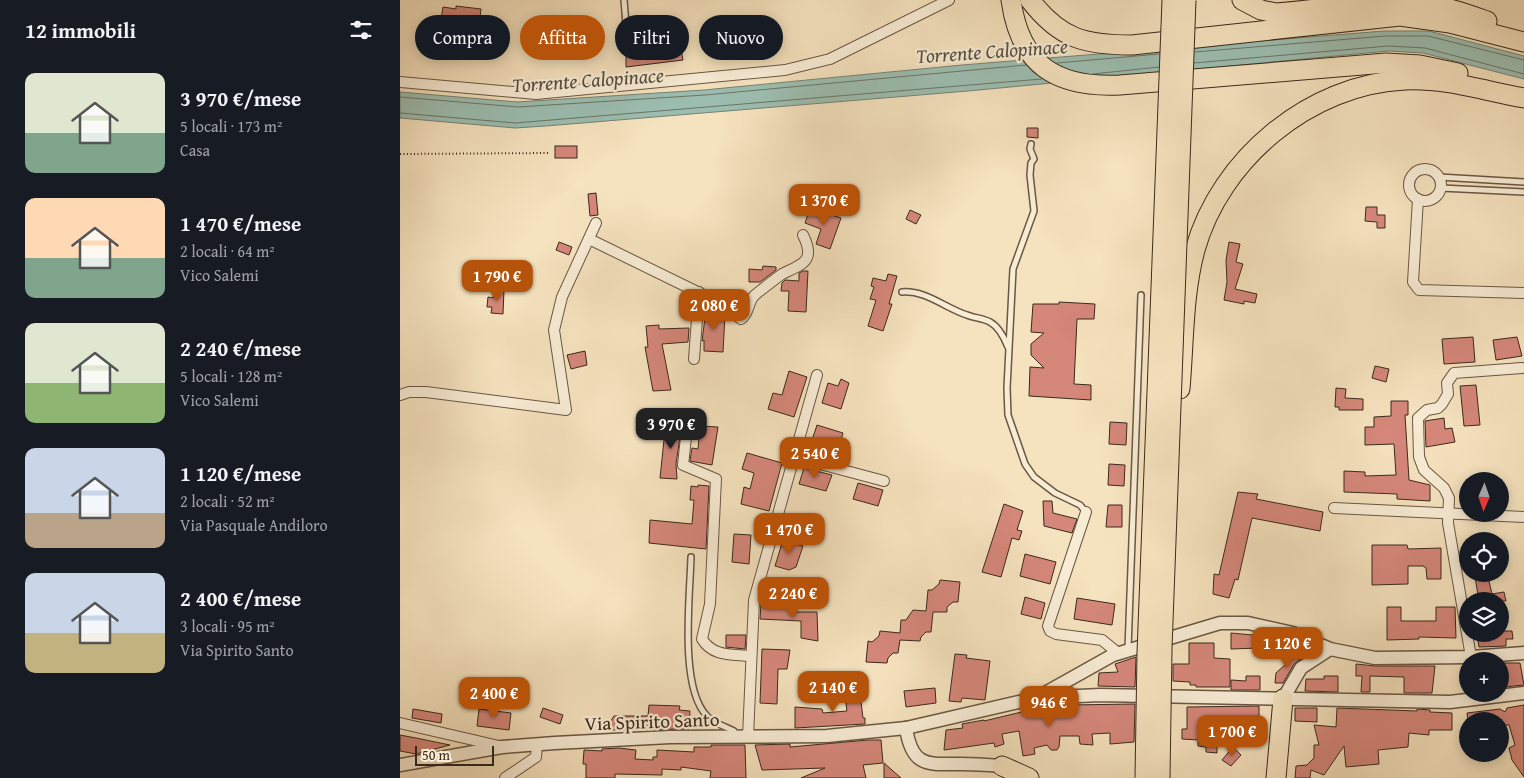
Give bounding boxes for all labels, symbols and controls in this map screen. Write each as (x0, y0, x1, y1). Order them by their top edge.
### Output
text: 12 immobili (25, 15, 136, 46)
chip: Compra (415, 15, 510, 60)
chip: Affitta (520, 15, 605, 60)
chip: Filtri (615, 15, 689, 60)
chip: Nuovo (699, 15, 783, 60)
icon: filters (347, 16, 375, 44)
water label: Torrente Calopinace (915, 31, 1069, 70)
water label: Torrente Calopinace (511, 60, 665, 99)
text: 3 970 €/mese (180, 83, 301, 114)
icon: home (65, 93, 125, 153)
text: 5 locali · 173 m² (180, 114, 282, 138)
text: Casa (180, 138, 210, 162)
pin: 1 370 € (778, 184, 870, 226)
text: 1 370 € (800, 188, 848, 212)
text: 1 470 €/mese (180, 208, 301, 239)
icon: home (65, 218, 125, 278)
text: 2 locali · 64 m² (180, 239, 275, 263)
pin: 1 790 € (451, 260, 543, 302)
text: Vico Salemi (180, 263, 259, 287)
text: 1 790 € (473, 264, 521, 288)
pin: 2 080 € (668, 288, 760, 331)
text: 2 080 € (690, 293, 738, 317)
text: 2 240 €/mese (180, 333, 301, 364)
icon: home (65, 343, 125, 403)
text: 5 locali · 128 m² (180, 364, 282, 388)
text: Vico Salemi (180, 388, 259, 412)
pin: 3 970 € (625, 408, 717, 450)
text: 3 970 € (647, 412, 695, 436)
pin: 2 540 € (769, 436, 861, 479)
text: 2 540 € (791, 441, 839, 465)
text: 1 120 €/mese (180, 458, 301, 489)
icon: home (65, 468, 125, 528)
north arrow (1459, 472, 1509, 522)
map controls (1459, 472, 1509, 762)
text: 2 locali · 52 m² (180, 489, 275, 513)
pin: 1 470 € (743, 512, 835, 555)
text: Via Pasquale Andiloro (180, 513, 328, 537)
text: 1 470 € (765, 517, 813, 541)
button: locate (1459, 532, 1509, 582)
pin: 2 240 € (747, 576, 839, 619)
text: 2 240 € (769, 581, 817, 605)
text: 2 400 €/mese (180, 583, 301, 614)
button: layers (1459, 592, 1509, 642)
icon: home (65, 593, 125, 653)
text: 3 locali · 95 m² (180, 614, 275, 638)
pin: 1 120 € (1241, 626, 1333, 669)
text: 1 120 € (1263, 631, 1311, 655)
text: Via Spirito Santo (180, 638, 294, 662)
button: + (1459, 652, 1509, 702)
pin: 2 140 € (787, 670, 879, 713)
text: 2 140 € (809, 675, 857, 699)
pin: 2 400 € (448, 676, 540, 719)
text: 2 400 € (470, 681, 518, 705)
pin: 946 € (1014, 686, 1084, 728)
text: 946 € (1031, 690, 1067, 714)
street label: Via Spirito Santo (584, 705, 720, 737)
button: − (1459, 712, 1509, 762)
pin: 1 700 € (1186, 714, 1278, 757)
text: 1 700 € (1208, 719, 1256, 743)
scale bar (415, 743, 494, 766)
text: 50 m (422, 745, 450, 765)

